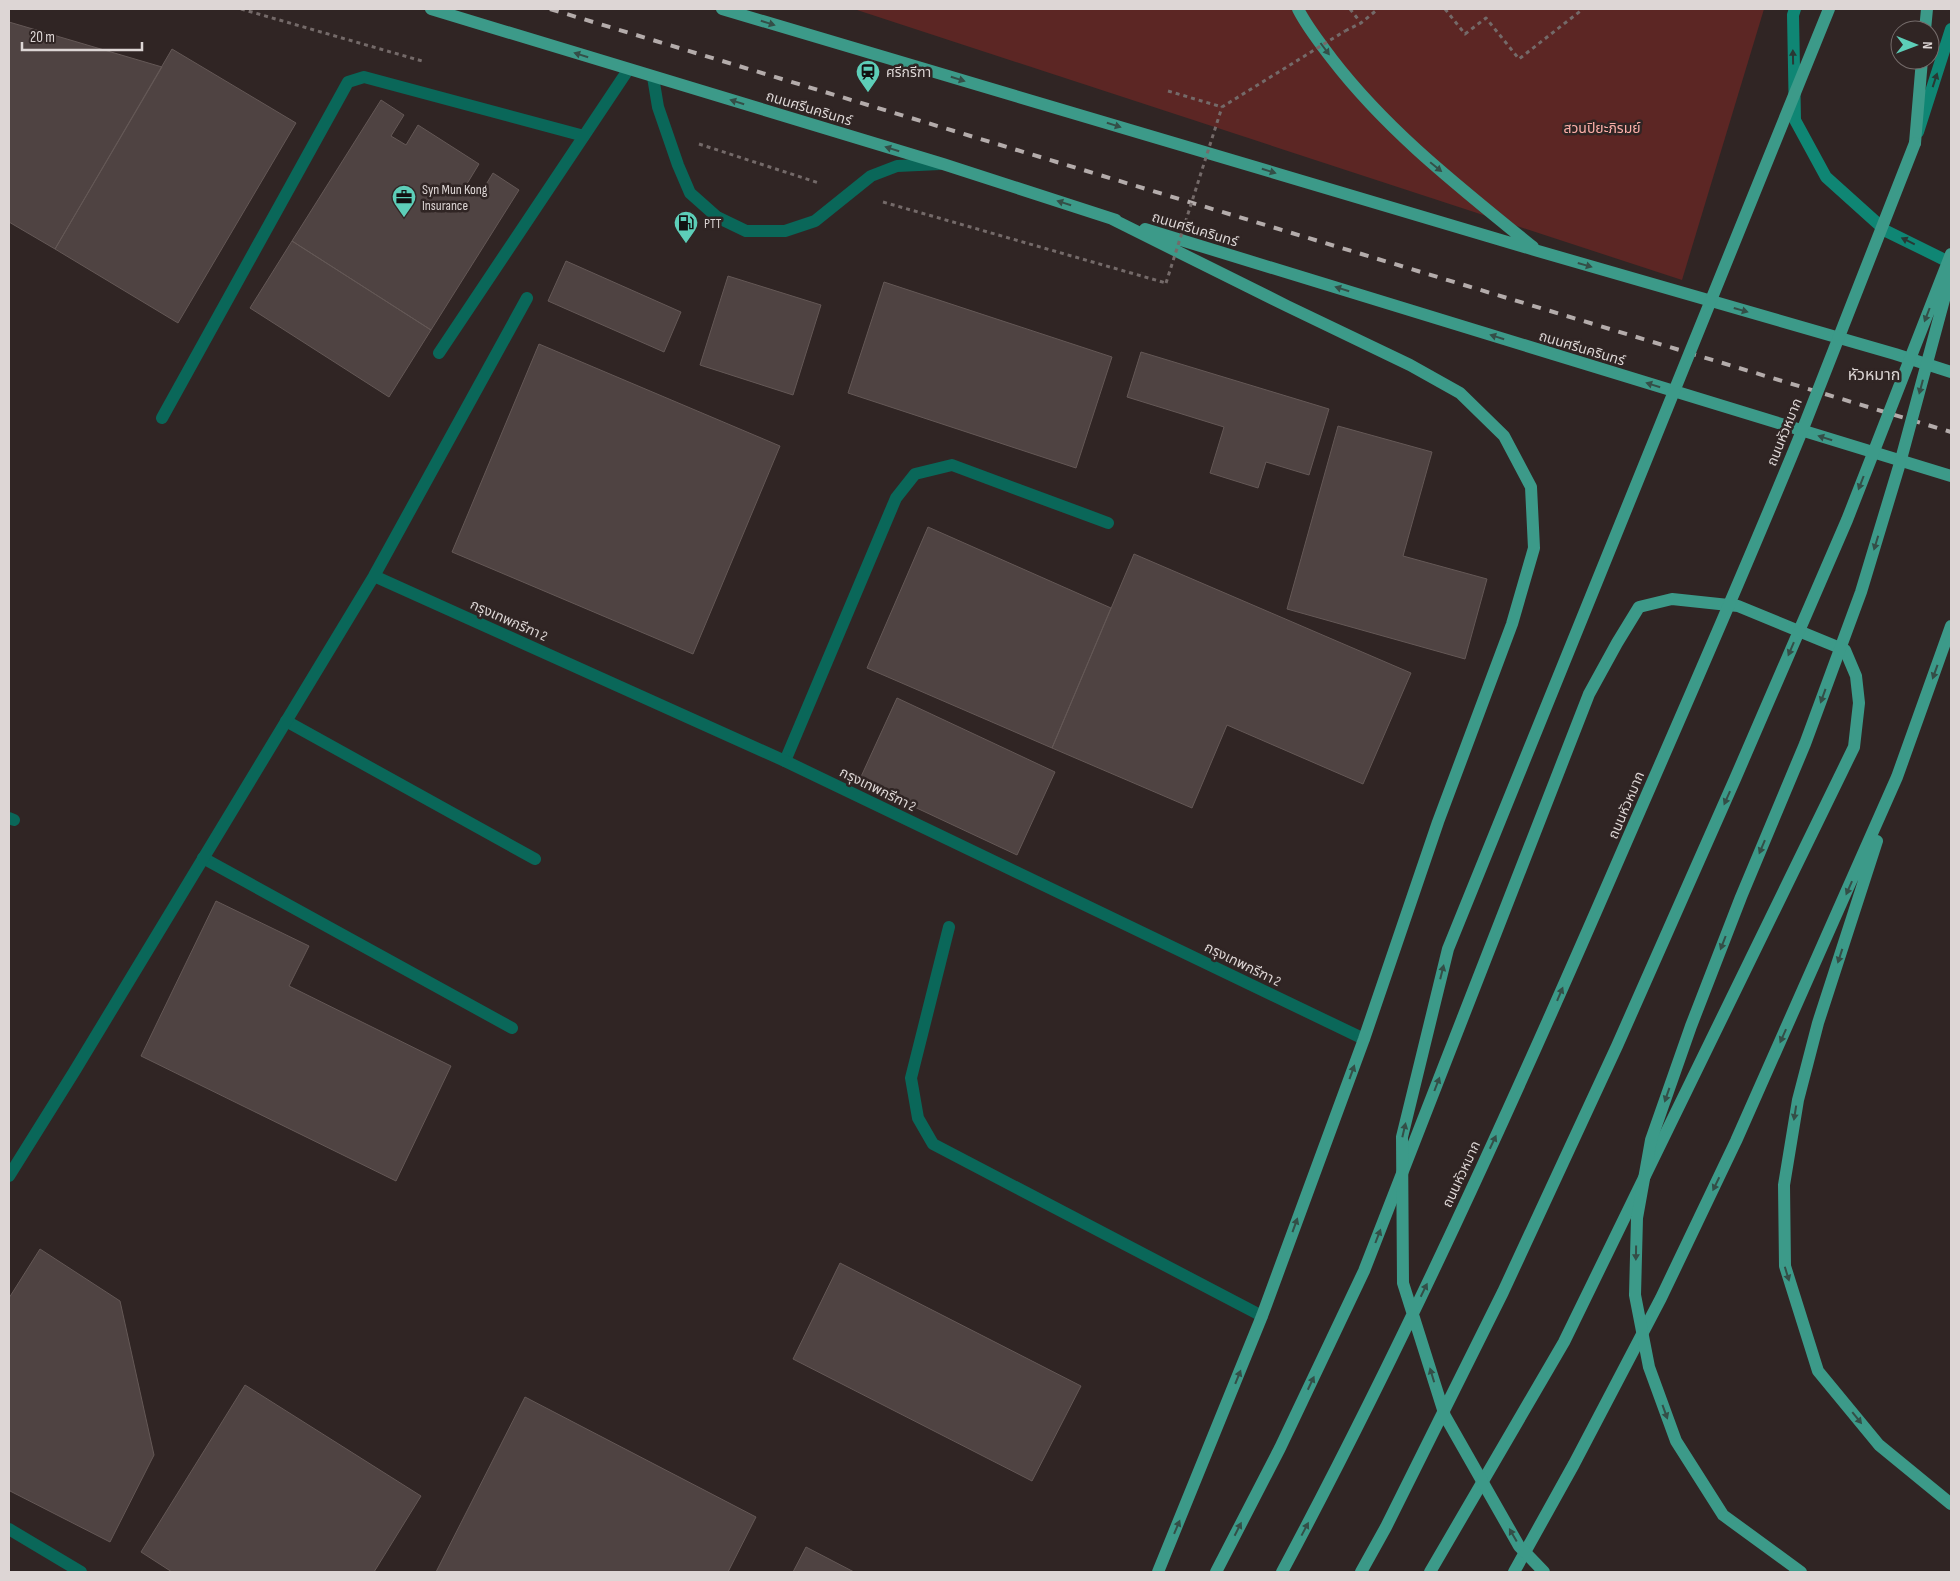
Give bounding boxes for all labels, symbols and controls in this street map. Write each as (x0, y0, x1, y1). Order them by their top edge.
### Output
one-way arrow (761, 19, 776, 27)
scale bar (22, 20, 142, 52)
north arrow (1890, 20, 1940, 70)
text: 20 m (30, 28, 55, 47)
text: N (1919, 41, 1936, 49)
one-way arrow (1319, 42, 1330, 55)
one-way arrow (1789, 49, 1797, 65)
one-way arrow (574, 51, 589, 59)
station icon: ศรีกรีฑา (855, 59, 881, 93)
place label: ศรีกรีฑา (886, 64, 931, 81)
one-way arrow (1931, 73, 1939, 88)
one-way arrow (950, 75, 965, 83)
street label: ถนนศรีนครินทร์ (764, 87, 855, 130)
one-way arrow (729, 98, 744, 105)
park label: สวนปิยะภิรมย์ (1563, 120, 1641, 137)
one-way arrow (1106, 122, 1121, 130)
one-way arrow (885, 144, 900, 152)
one-way arrow (1429, 162, 1442, 173)
one-way arrow (1262, 168, 1277, 176)
place label: Syn Mun Kong Insurance (422, 181, 488, 214)
office icon: Syn Mun Kong Insurance (391, 184, 417, 218)
one-way arrow (1056, 199, 1071, 207)
street label: ถนนศรีนครินทร์ (1150, 208, 1241, 251)
fuel station icon: PTT (673, 210, 699, 244)
place label: PTT (704, 215, 722, 232)
one-way arrow (1900, 237, 1915, 245)
one-way arrow (1578, 261, 1593, 269)
one-way arrow (1334, 285, 1349, 293)
one-way arrow (1734, 306, 1749, 314)
one-way arrow (1923, 308, 1930, 323)
street label: ถนนศรีนครินทร์ (1537, 327, 1628, 370)
one-way arrow (1490, 333, 1505, 341)
district label: หัวหมาก (1848, 366, 1900, 385)
one-way arrow (1916, 379, 1924, 394)
one-way arrow (1645, 380, 1660, 388)
street label: ถนนหัวหมาก (1763, 396, 1806, 469)
one-way arrow (1817, 433, 1832, 441)
one-way arrow (1857, 476, 1865, 490)
one-way arrow (1871, 535, 1879, 550)
street label: กรุงเทพกรีฑา 2 (468, 596, 550, 645)
one-way arrow (1787, 642, 1795, 656)
one-way arrow (1931, 665, 1939, 680)
one-way arrow (1819, 689, 1826, 704)
street label: กรุงเทพกรีฑา 2 (837, 764, 919, 815)
street label: ถนนหัวหมาก (1605, 769, 1648, 841)
one-way arrow (1723, 791, 1731, 805)
one-way arrow (1758, 840, 1766, 854)
one-way arrow (1844, 881, 1852, 895)
one-way arrow (1719, 936, 1727, 950)
street label: กรุงเทพกรีฑา 2 (1202, 939, 1284, 990)
one-way arrow (1835, 949, 1843, 964)
one-way arrow (1438, 964, 1446, 979)
one-way arrow (1557, 987, 1565, 1002)
one-way arrow (1778, 1029, 1786, 1043)
one-way arrow (1348, 1065, 1356, 1079)
one-way arrow (1434, 1077, 1442, 1091)
one-way arrow (1662, 1088, 1670, 1103)
one-way arrow (1791, 1105, 1799, 1121)
one-way arrow (1400, 1122, 1408, 1137)
one-way arrow (1489, 1135, 1497, 1149)
street label: ถนนหัวหมาก (1439, 1138, 1484, 1210)
one-way arrow (1712, 1177, 1720, 1191)
one-way arrow (1291, 1217, 1299, 1232)
one-way arrow (1375, 1228, 1382, 1243)
one-way arrow (1632, 1246, 1640, 1262)
one-way arrow (1784, 1266, 1792, 1281)
one-way arrow (1420, 1283, 1428, 1297)
one-way arrow (1428, 1368, 1435, 1383)
one-way arrow (1234, 1369, 1242, 1384)
one-way arrow (1307, 1376, 1315, 1391)
one-way arrow (1661, 1405, 1669, 1420)
one-way arrow (1851, 1411, 1862, 1424)
one-way arrow (1173, 1520, 1181, 1534)
one-way arrow (1234, 1522, 1242, 1536)
one-way arrow (1301, 1522, 1309, 1537)
one-way arrow (1508, 1529, 1517, 1542)

